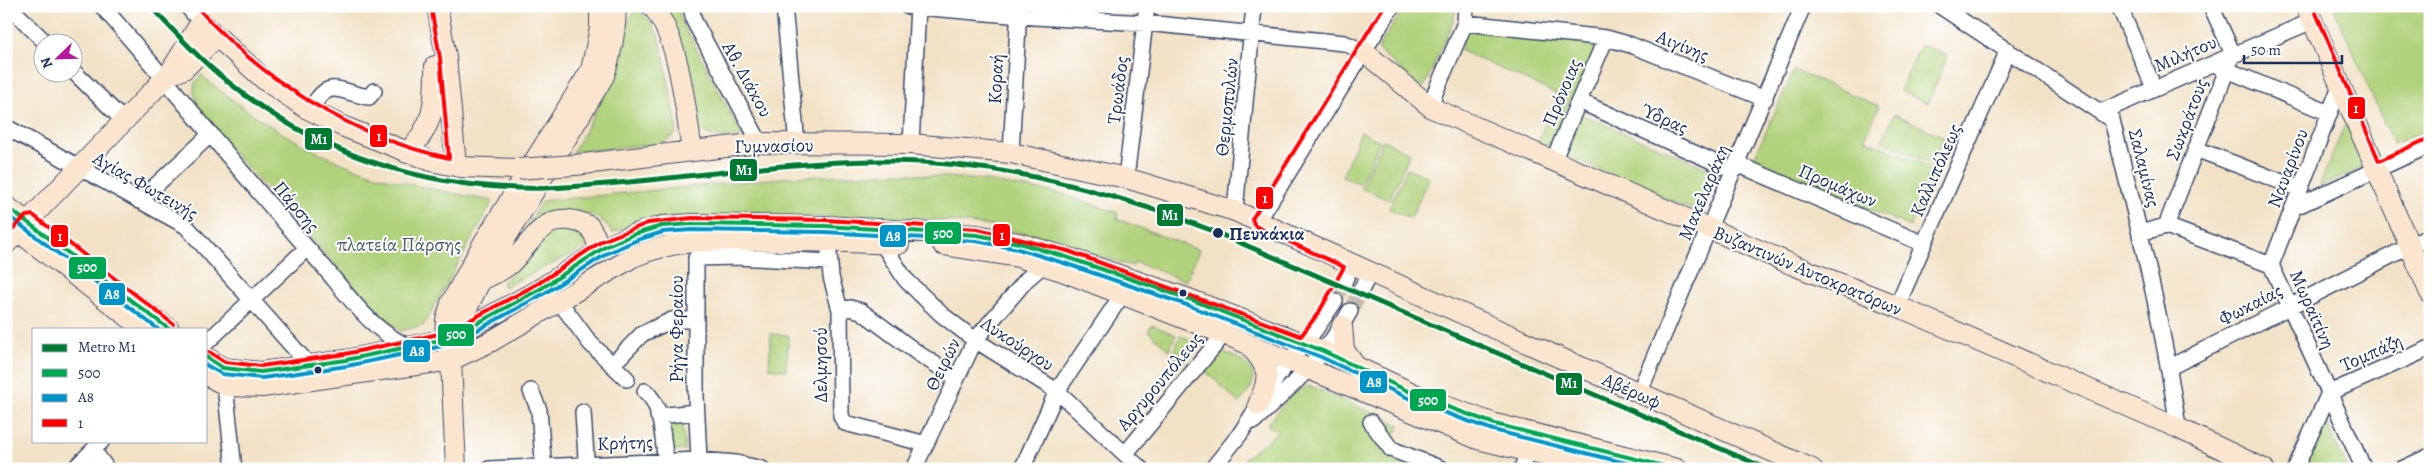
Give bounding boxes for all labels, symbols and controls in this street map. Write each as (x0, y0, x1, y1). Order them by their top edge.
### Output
street label: Αιγίνης (1652, 23, 1713, 68)
street label: Μιλήτου (2150, 29, 2221, 79)
north arrow (32, 32, 82, 82)
scale bar (2244, 32, 2341, 64)
street label: Αθ. Διάκου (715, 36, 779, 122)
text: 50 m (2251, 40, 2281, 60)
street label: Κοραή (982, 53, 1010, 105)
text: N (36, 54, 57, 71)
street label: Πρόνοιας (1536, 54, 1588, 130)
street label: Τρωάδος (1101, 55, 1135, 126)
street label: Θερμοπυλών (1209, 56, 1245, 158)
street label: Σωκράτους (2159, 75, 2214, 164)
line badge: 1 (2347, 96, 2366, 120)
street label: Ύδρας (1637, 97, 1692, 141)
text: 1 (2353, 99, 2359, 118)
street label: Καλλιπόλεως (1904, 120, 1968, 221)
line badge: 1 (369, 124, 388, 148)
street label: Ναυαρίνου (2261, 125, 2315, 212)
street label: Σαλαμίνας (2122, 126, 2166, 210)
line badge: Μ1 (304, 127, 333, 151)
text: 1 (376, 127, 382, 146)
text: Μ1 (311, 130, 327, 149)
street label: Γυμνασίου (734, 132, 814, 160)
street label: Μακελαράκη (1672, 140, 1736, 245)
street label: Αγίας Φωτεινής (87, 145, 203, 226)
line badge: Μ1 (729, 158, 758, 182)
street label: Προμάχων (1794, 158, 1881, 214)
text: Μ1 (736, 161, 752, 180)
street label: Πάρσης (267, 175, 326, 238)
line badge: 1 (1255, 186, 1274, 210)
text: 1 (1262, 189, 1268, 208)
line badge: Μ1 (1156, 203, 1184, 227)
text: Μ1 (1162, 206, 1178, 225)
street label: Βυζαντινών Αυτοκρατόρων (1709, 219, 1906, 323)
line badge: 500 (924, 221, 962, 245)
place label: Πευκάκια (1229, 221, 1305, 247)
line badge: 1 (992, 223, 1011, 247)
line badge: 1 (50, 224, 69, 248)
line badge: A8 (879, 224, 907, 248)
text: 500 (933, 224, 953, 243)
text: 1 (999, 226, 1005, 245)
marker: Πευκάκια (1211, 226, 1225, 240)
text: 1 (57, 227, 63, 246)
text: A8 (884, 227, 901, 246)
park label: πλατεία Πάρσης (337, 232, 461, 258)
line badge: 500 (68, 256, 107, 280)
text: 500 (77, 258, 97, 277)
street label: Μωραϊτίνη (2283, 266, 2341, 353)
street label: Ρήγα Φεραίου (664, 275, 690, 383)
street label: Φωκαίας (2214, 278, 2287, 332)
line badge: A8 (98, 282, 126, 306)
text: A8 (103, 285, 120, 304)
unlabelled marker (1178, 288, 1188, 298)
street label: Λυκούργου (975, 310, 1059, 377)
line badge: 500 (437, 323, 475, 347)
text: 500 (446, 325, 466, 344)
street label: Δελμησού (808, 327, 834, 403)
street label: Αργυρουπόλεως (1110, 327, 1209, 437)
legend (32, 328, 208, 442)
street label: Τομπάζη (2336, 328, 2407, 378)
street label: Θειρών (919, 333, 967, 395)
text: Metro Μ1 (78, 337, 136, 357)
line badge: A8 (402, 339, 431, 363)
text: A8 (408, 342, 425, 361)
text: 500 (78, 363, 100, 383)
unlabelled marker (313, 365, 323, 375)
street label: Αβέρωφ (1597, 366, 1665, 415)
line badge: A8 (1359, 370, 1388, 394)
line badge: Μ1 (1555, 372, 1583, 396)
text: A8 (1365, 373, 1382, 392)
text: Μ1 (1561, 374, 1577, 393)
text: A8 (77, 387, 94, 407)
line badge: 500 (1409, 388, 1447, 412)
text: 500 (1418, 391, 1438, 410)
text: 1 (78, 413, 83, 433)
street label: Κρήτης (597, 429, 654, 457)

